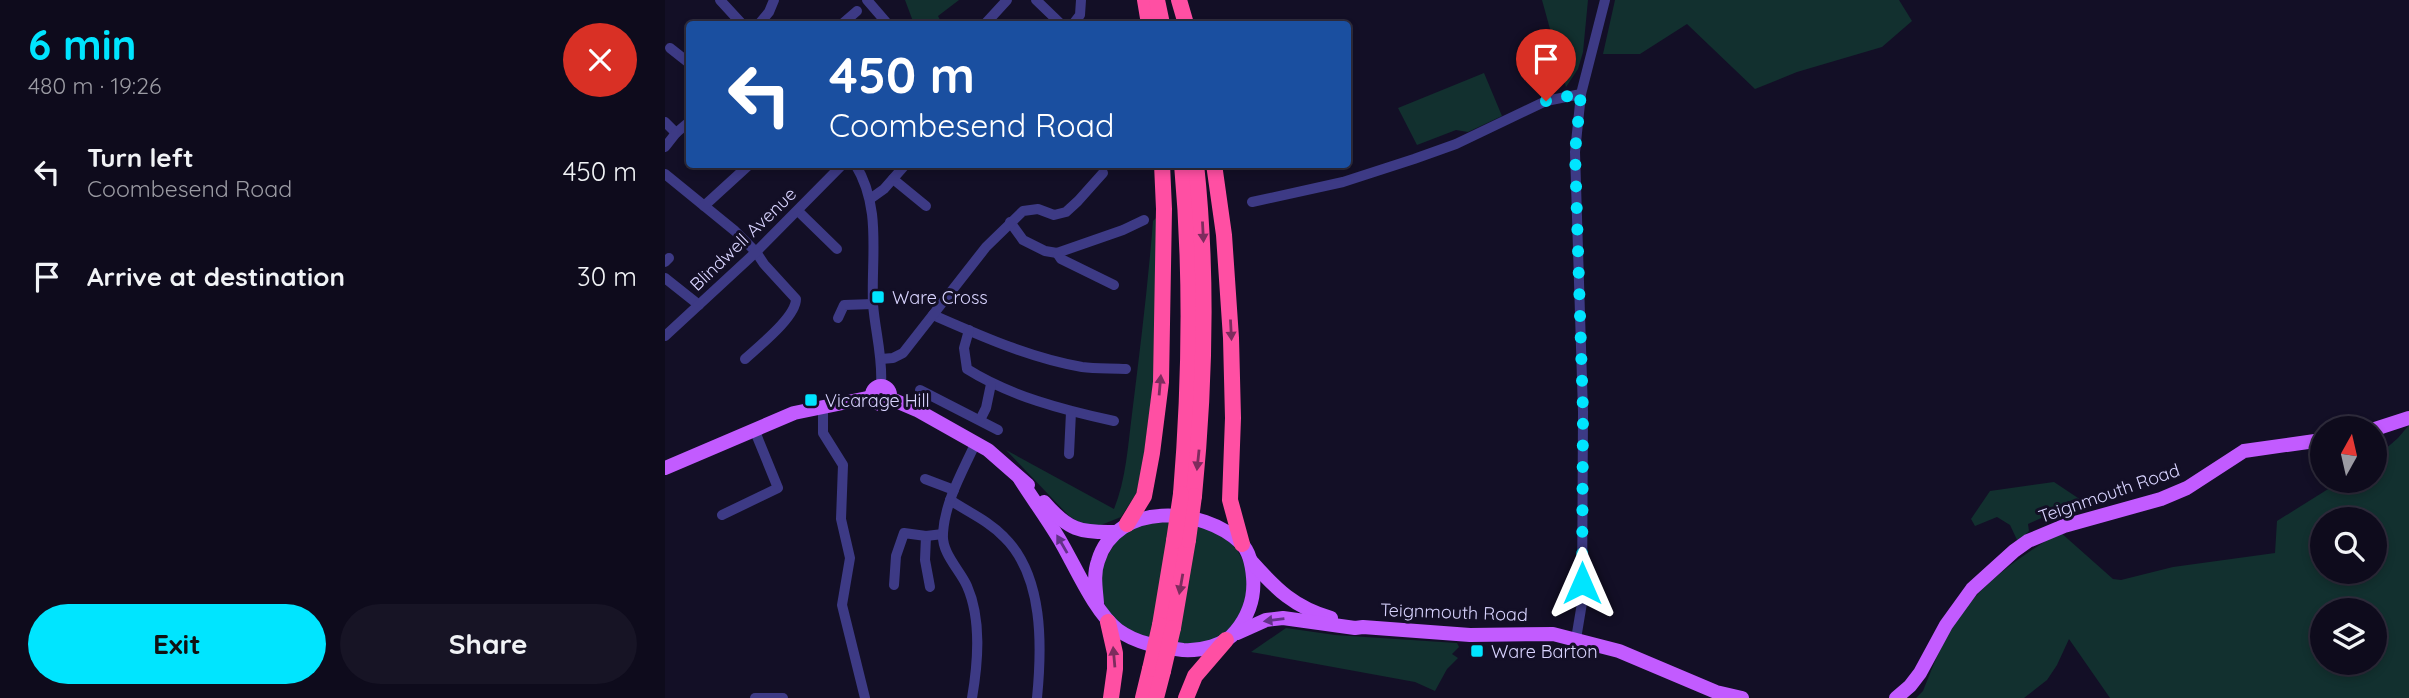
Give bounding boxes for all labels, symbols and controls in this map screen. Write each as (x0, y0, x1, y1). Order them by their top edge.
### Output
text: 6 min (28, 18, 137, 71)
button: close (563, 23, 637, 97)
pin (1516, 29, 1576, 101)
icon: arrive (1527, 40, 1565, 78)
text: 450 m (829, 44, 975, 105)
icon: left (714, 49, 805, 140)
text: 480 m · 19:26 (28, 71, 161, 100)
text: Coombesend Road (829, 105, 1114, 145)
text: Turn left (87, 141, 194, 174)
icon: left (28, 153, 66, 191)
text: 450 m (563, 155, 637, 188)
text: Coombesend Road (87, 174, 292, 203)
street label: Blindwell Avenue (685, 182, 801, 296)
one-way arrow (1197, 222, 1208, 244)
icon: arrive (28, 258, 66, 296)
text: Arrive at destination (87, 260, 345, 293)
text: 30 m (577, 260, 637, 293)
place label: Ware Cross (892, 286, 988, 309)
marker: Ware Cross (870, 289, 886, 305)
one-way arrow (1226, 319, 1237, 341)
one-way arrow (1155, 374, 1166, 396)
place label: Vicarage Hill (825, 389, 930, 412)
marker: Vicarage Hill (803, 392, 819, 408)
north arrow (2310, 416, 2387, 494)
map controls (2310, 416, 2387, 675)
one-way arrow (1192, 449, 1203, 471)
street label: Teignmouth Road (2035, 458, 2183, 528)
button: search (2310, 507, 2387, 584)
one-way arrow (1056, 535, 1068, 554)
position arrow (1545, 546, 1619, 620)
one-way arrow (1175, 573, 1186, 595)
street label: Teignmouth Road (1380, 598, 1528, 626)
button: layers (2310, 598, 2387, 675)
button: Exit (28, 604, 326, 684)
button: Share (340, 604, 637, 684)
one-way arrow (1263, 615, 1285, 626)
place label: Ware Barton (1491, 640, 1598, 663)
marker: Ware Barton (1469, 643, 1485, 659)
one-way arrow (1108, 646, 1119, 668)

